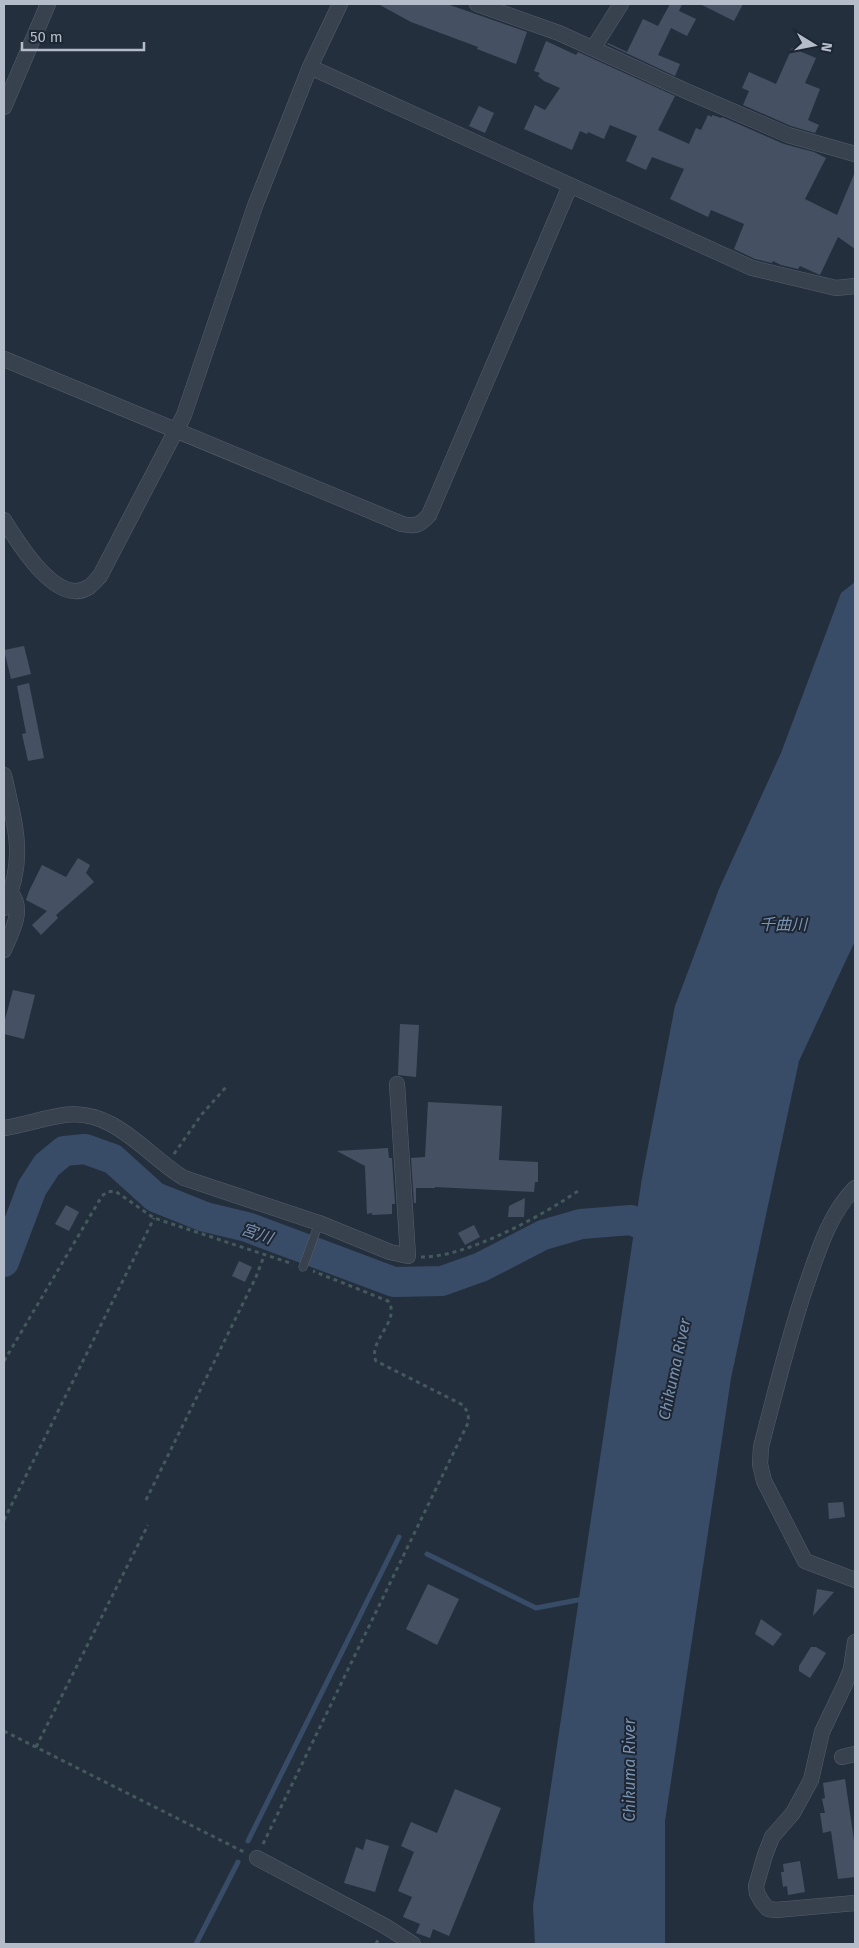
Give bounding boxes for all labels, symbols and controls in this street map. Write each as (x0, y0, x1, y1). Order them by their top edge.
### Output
scale bar (22, 20, 145, 52)
north arrow (789, 20, 839, 70)
text: 50 m (30, 28, 63, 46)
text: N (817, 41, 835, 53)
water label: 千曲川 (759, 915, 809, 934)
water label: 宮川 (239, 1219, 277, 1248)
water label: Chikuma River (654, 1316, 695, 1422)
water label: Chikuma River (620, 1717, 639, 1822)

